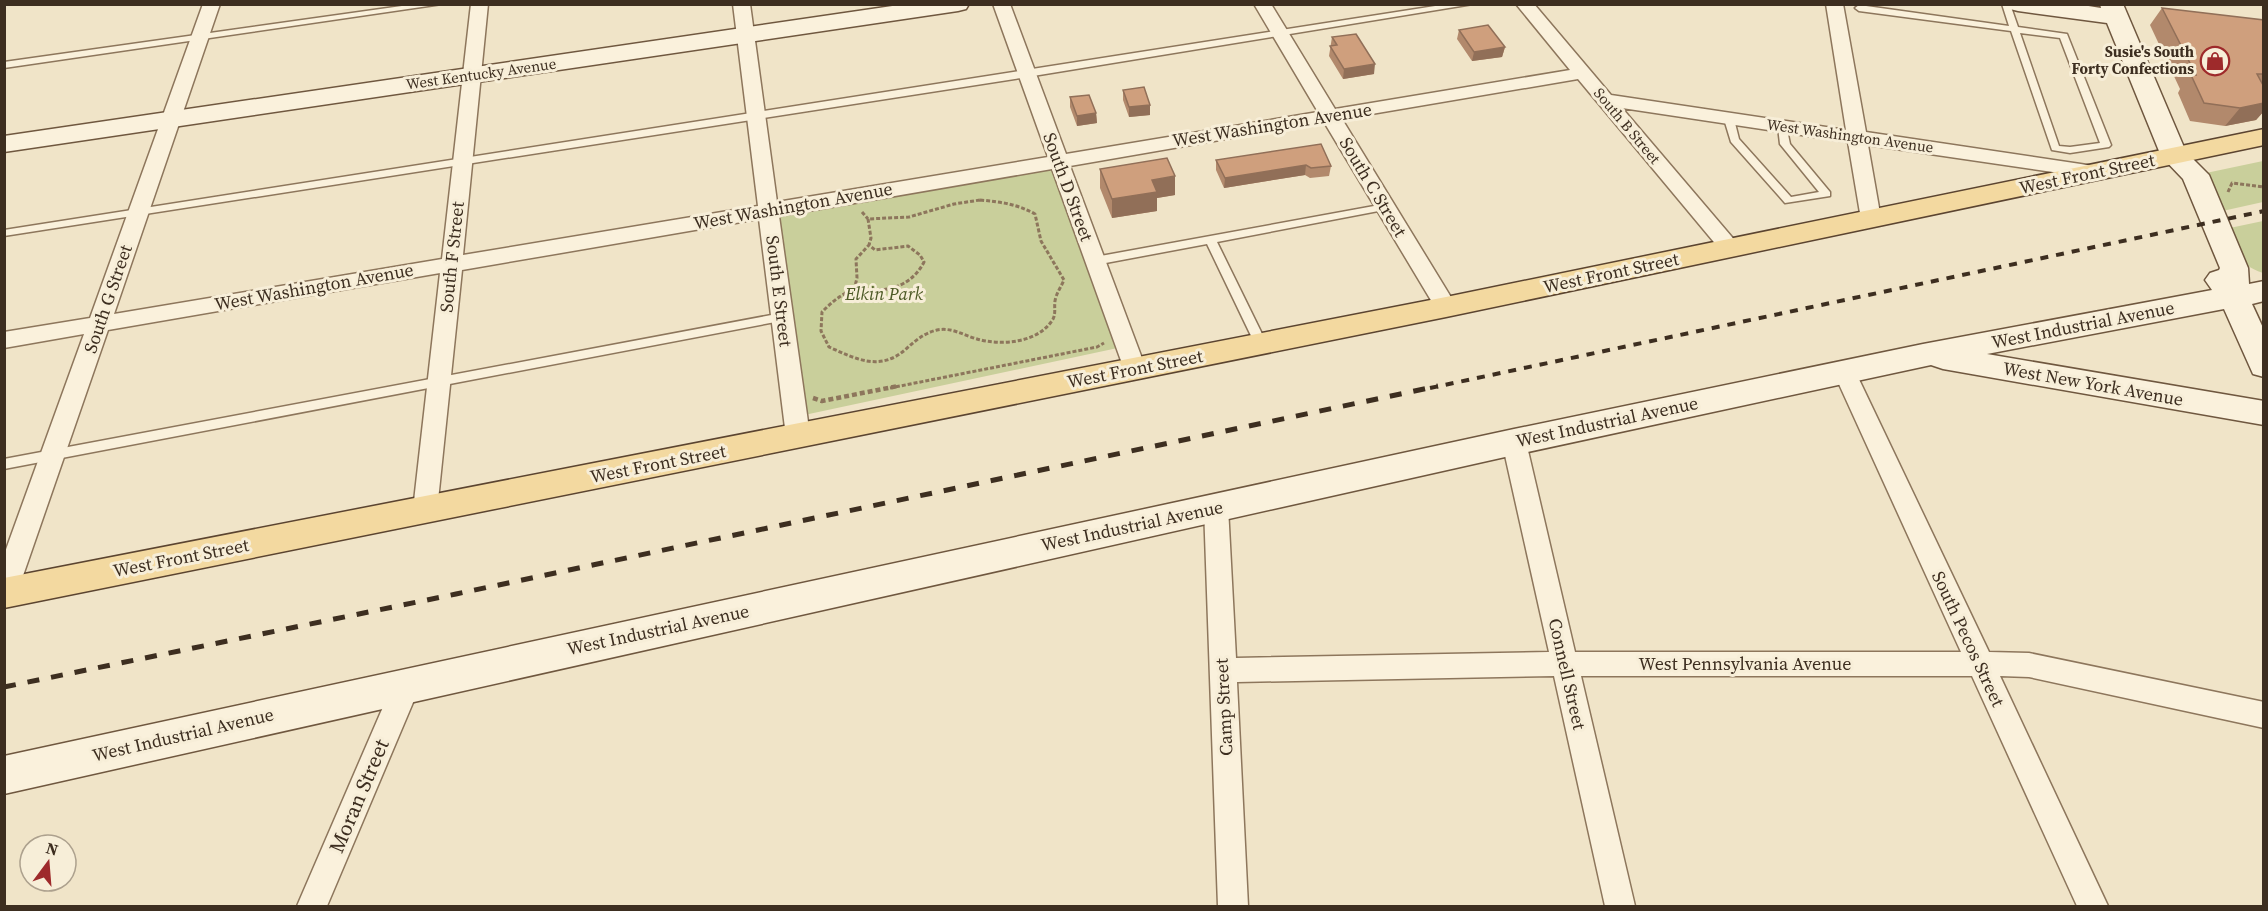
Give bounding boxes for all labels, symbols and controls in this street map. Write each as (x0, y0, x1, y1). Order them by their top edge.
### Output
place label: Susie's South Forty Confections (2072, 41, 2194, 79)
shop icon: Susie's South Forty Confections (2199, 45, 2231, 77)
street label: West Kentucky Avenue (404, 53, 558, 94)
street label: South B Street (1589, 83, 1666, 168)
street label: West Washington Avenue (1170, 96, 1374, 153)
street label: West Washington Avenue (1765, 113, 1935, 158)
street label: South D Street (1037, 129, 1100, 245)
street label: South C Street (1334, 132, 1413, 241)
street label: West Front Street (2017, 147, 2157, 200)
street label: West Washington Avenue (691, 176, 894, 235)
street label: South F Street (433, 200, 470, 314)
street label: South E Street (760, 234, 799, 348)
street label: South G Street (77, 241, 138, 356)
street label: West Front Street (1541, 246, 1681, 299)
street label: West Washington Avenue (212, 257, 415, 316)
park label: Elkin Park (844, 281, 924, 306)
street label: West Industrial Avenue (1989, 295, 2176, 354)
street label: West Front Street (1065, 343, 1205, 394)
street label: West New York Avenue (2001, 355, 2185, 412)
street label: West Industrial Avenue (1514, 390, 1700, 453)
street label: West Front Street (588, 438, 728, 489)
street label: West Industrial Avenue (1039, 494, 1225, 557)
street label: West Front Street (111, 532, 251, 583)
street label: South Pecos Street (1926, 567, 2011, 711)
street label: West Industrial Avenue (565, 598, 751, 661)
street label: Connell Street (1543, 616, 1592, 732)
street label: West Pennsylvania Avenue (1639, 651, 1851, 676)
street label: Camp Street (1208, 657, 1239, 756)
street label: West Industrial Avenue (90, 701, 276, 768)
street label: Moran Street (322, 734, 396, 857)
north arrow (18, 833, 78, 893)
text: N (44, 836, 61, 861)

